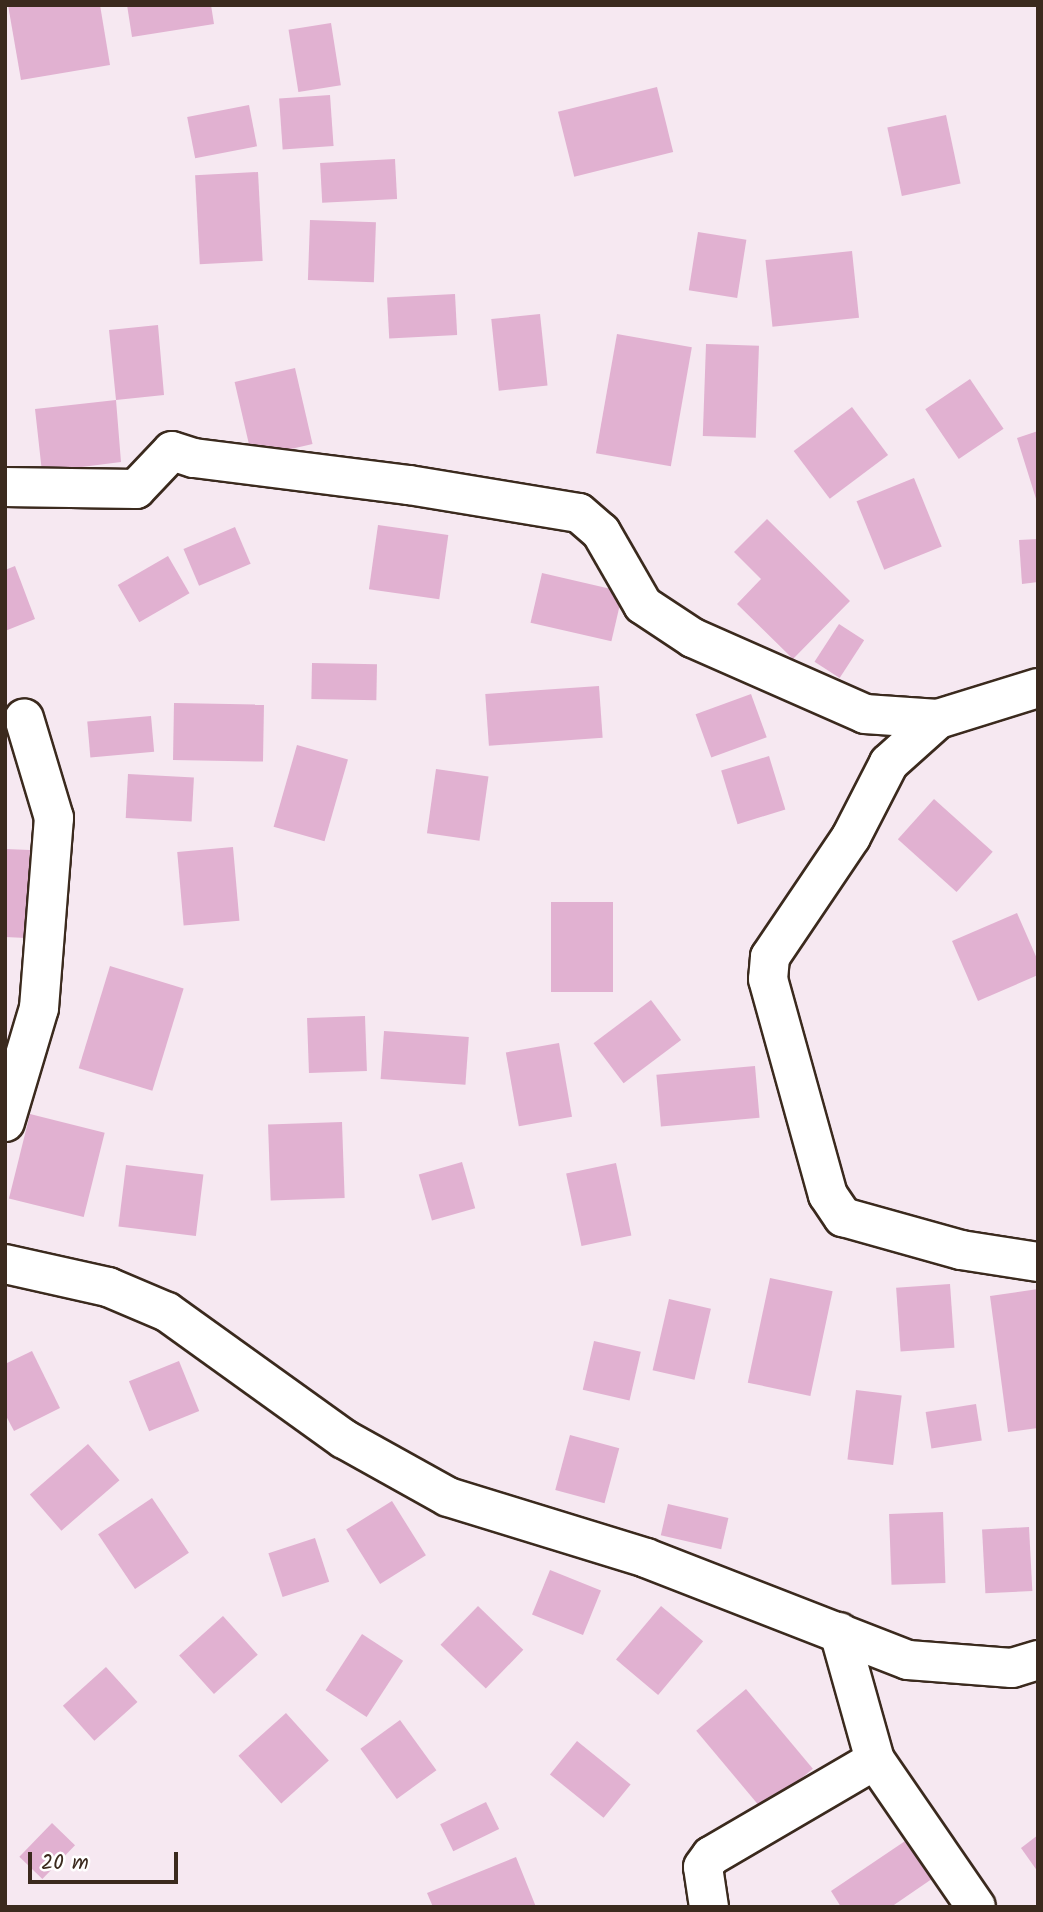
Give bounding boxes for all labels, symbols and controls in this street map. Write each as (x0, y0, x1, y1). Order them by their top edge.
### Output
scale bar (32, 1839, 182, 1883)
text: 20 m (41, 1847, 89, 1880)

